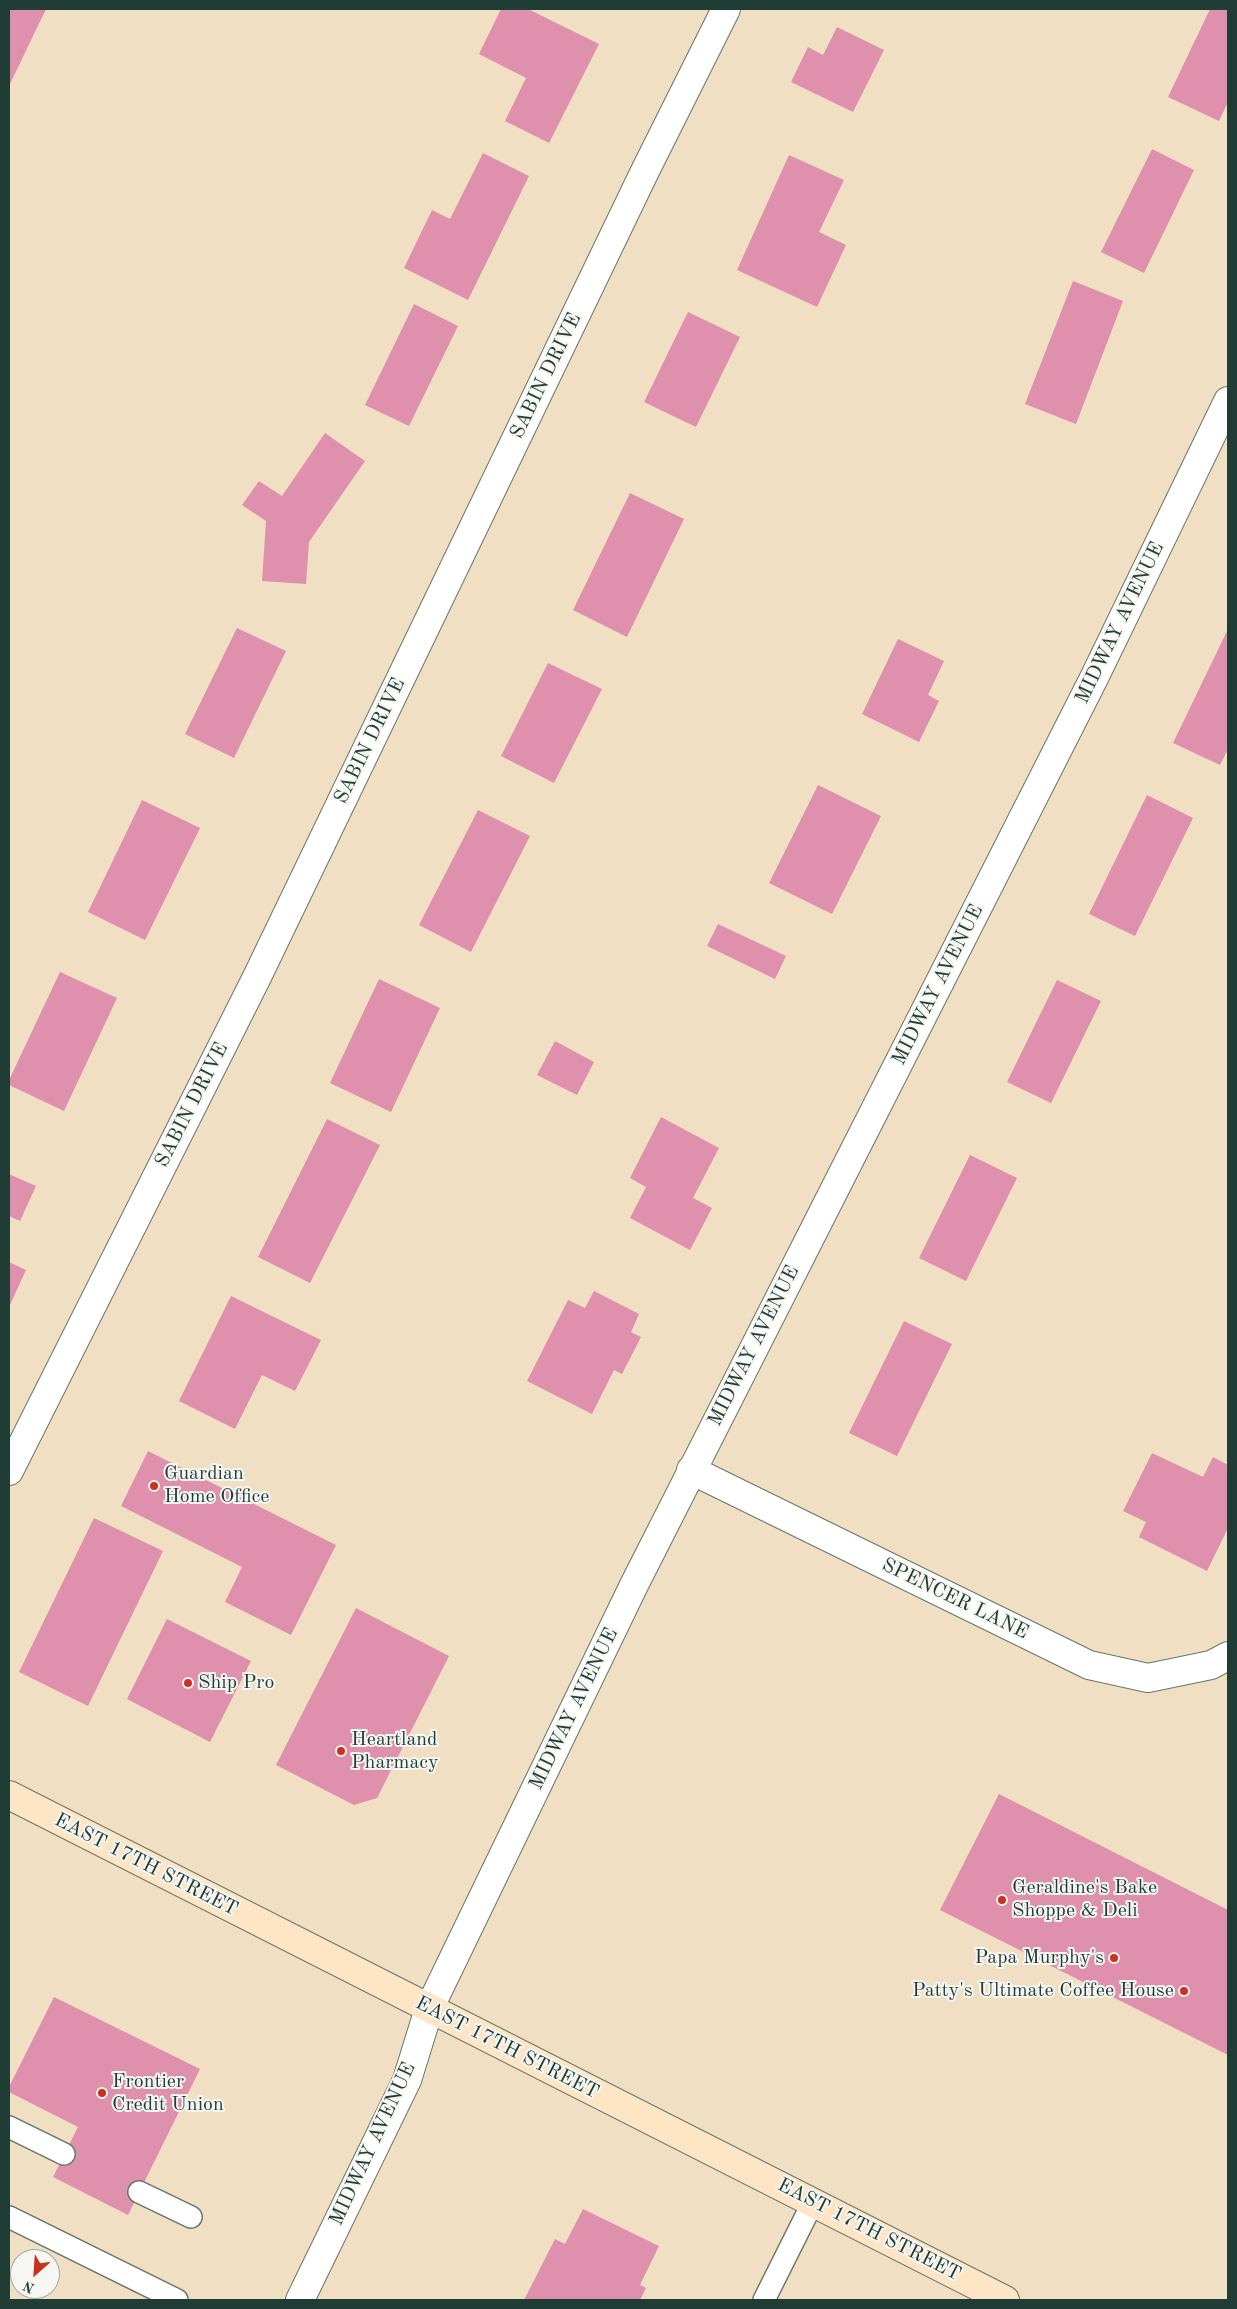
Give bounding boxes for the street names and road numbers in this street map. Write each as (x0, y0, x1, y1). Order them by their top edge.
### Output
street label: SABIN DRIVE (505, 309, 587, 443)
street label: MIDWAY AVENUE (1070, 538, 1170, 708)
street label: SABIN DRIVE (329, 674, 411, 808)
street label: MIDWAY AVENUE (887, 901, 989, 1069)
street label: SABIN DRIVE (150, 1039, 234, 1171)
street label: MIDWAY AVENUE (703, 1262, 805, 1430)
street label: SPENCER LANE (878, 1553, 1032, 1645)
street label: MIDWAY AVENUE (524, 1624, 624, 1794)
street label: EAST 17TH STREET (50, 1808, 242, 1922)
street label: EAST 17TH STREET (411, 1991, 603, 2105)
street label: MIDWAY AVENUE (325, 2059, 421, 2229)
street label: EAST 17TH STREET (773, 2173, 965, 2287)

